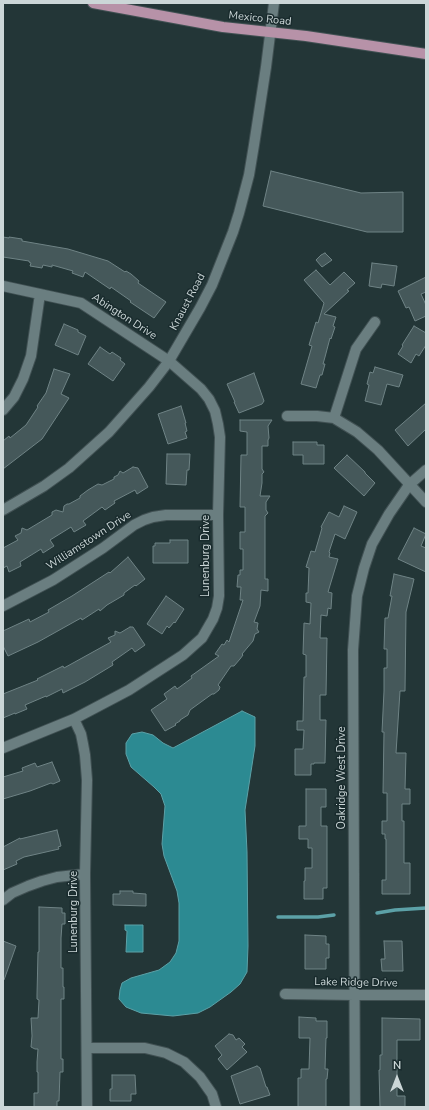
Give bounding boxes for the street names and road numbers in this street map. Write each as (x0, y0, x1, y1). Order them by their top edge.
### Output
street label: Mexico Road (228, 9, 292, 29)
street label: Knaust Road (167, 271, 209, 333)
street label: Abington Drive (89, 291, 159, 343)
street label: Williamstown Drive (44, 509, 134, 573)
street label: Lunenburg Drive (199, 515, 213, 597)
street label: Oakridge West Drive (335, 726, 349, 830)
street label: Lunenburg Drive (67, 871, 81, 953)
street label: Lake Ridge Drive (314, 976, 398, 990)

